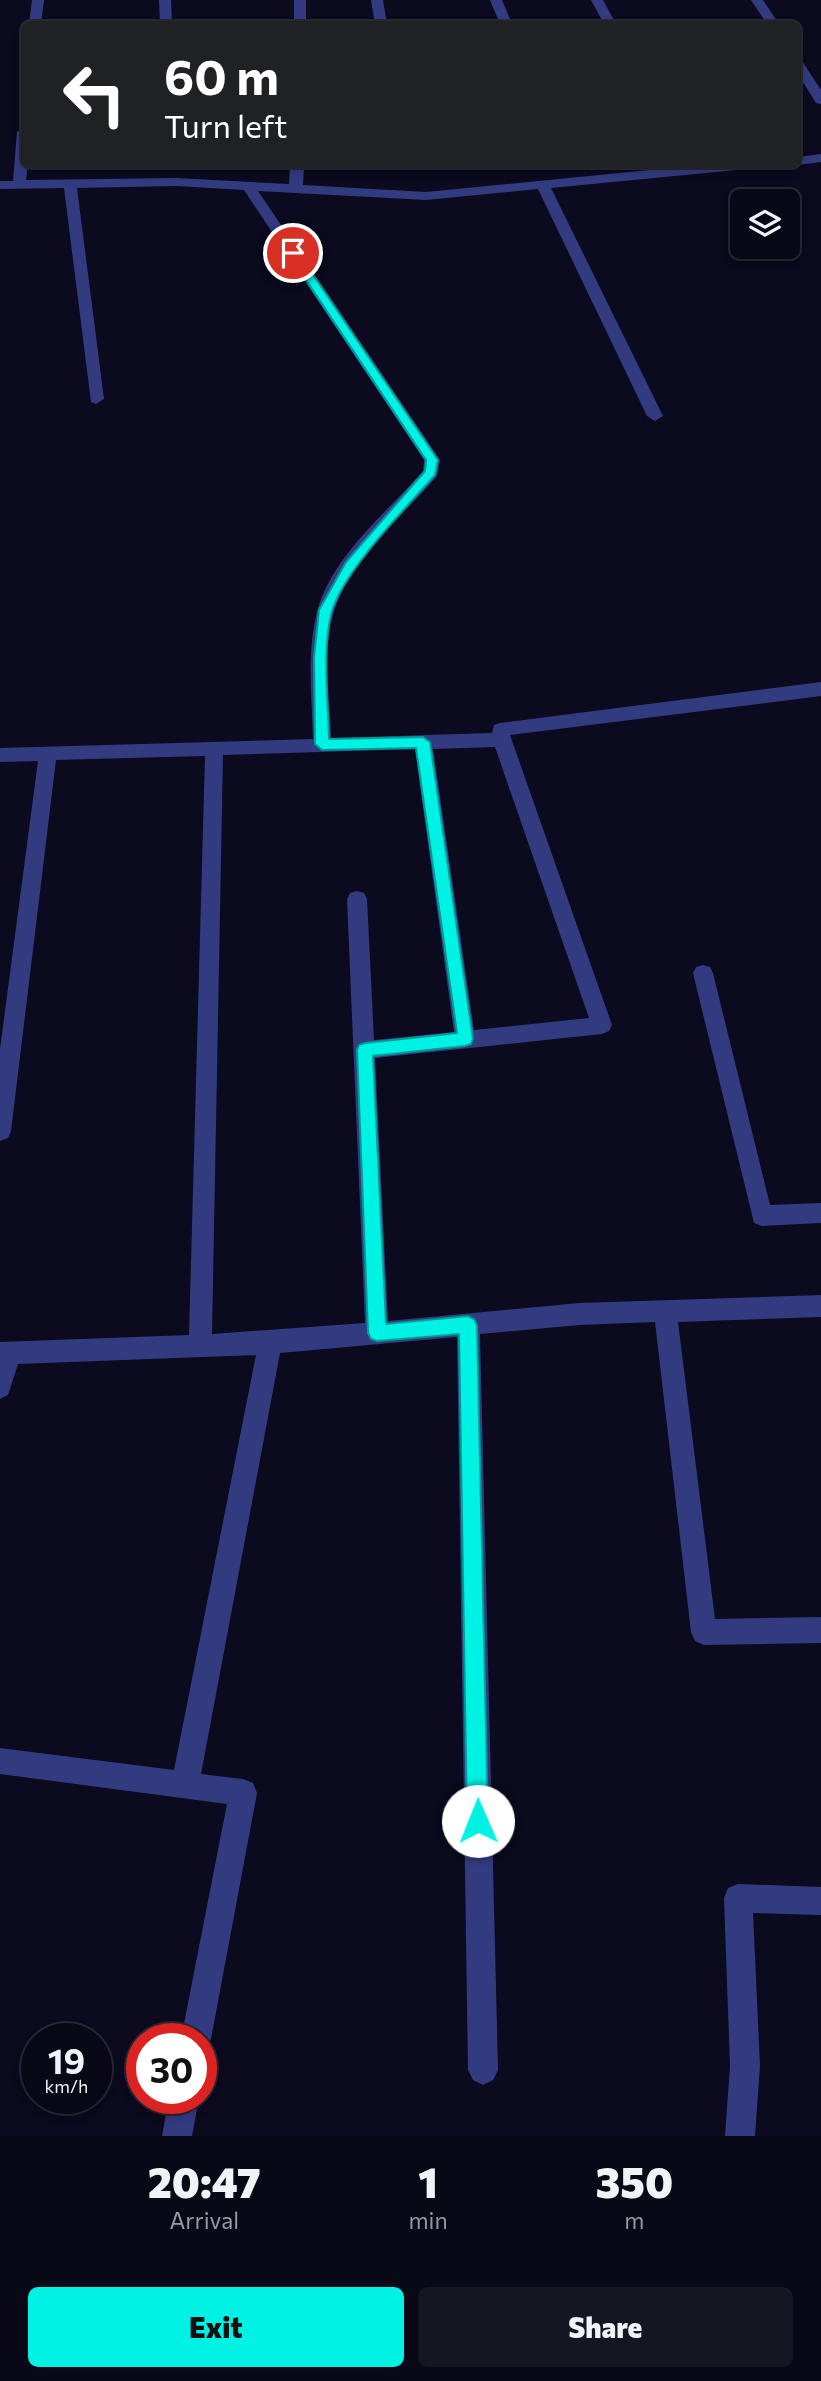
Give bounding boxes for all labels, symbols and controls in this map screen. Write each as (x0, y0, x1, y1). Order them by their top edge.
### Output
text: 60 m (164, 45, 279, 105)
icon: left (49, 49, 140, 140)
text: Turn left (164, 105, 288, 145)
map controls (730, 189, 800, 259)
button: layers (730, 189, 800, 259)
pin (263, 223, 323, 283)
icon: arrive (274, 234, 312, 272)
position arrow (441, 1784, 515, 1858)
speed limit sign: 30 (126, 2023, 217, 2114)
text: 19 (48, 2038, 85, 2081)
text: km/h (45, 2075, 88, 2097)
text: 20:47 (148, 2155, 261, 2207)
text: 1 (418, 2155, 438, 2207)
text: 350 (595, 2155, 673, 2207)
text: Arrival (169, 2206, 239, 2234)
text: min (408, 2206, 448, 2234)
text: m (624, 2206, 644, 2234)
button: Exit (28, 2287, 404, 2367)
button: Share (418, 2287, 793, 2367)

